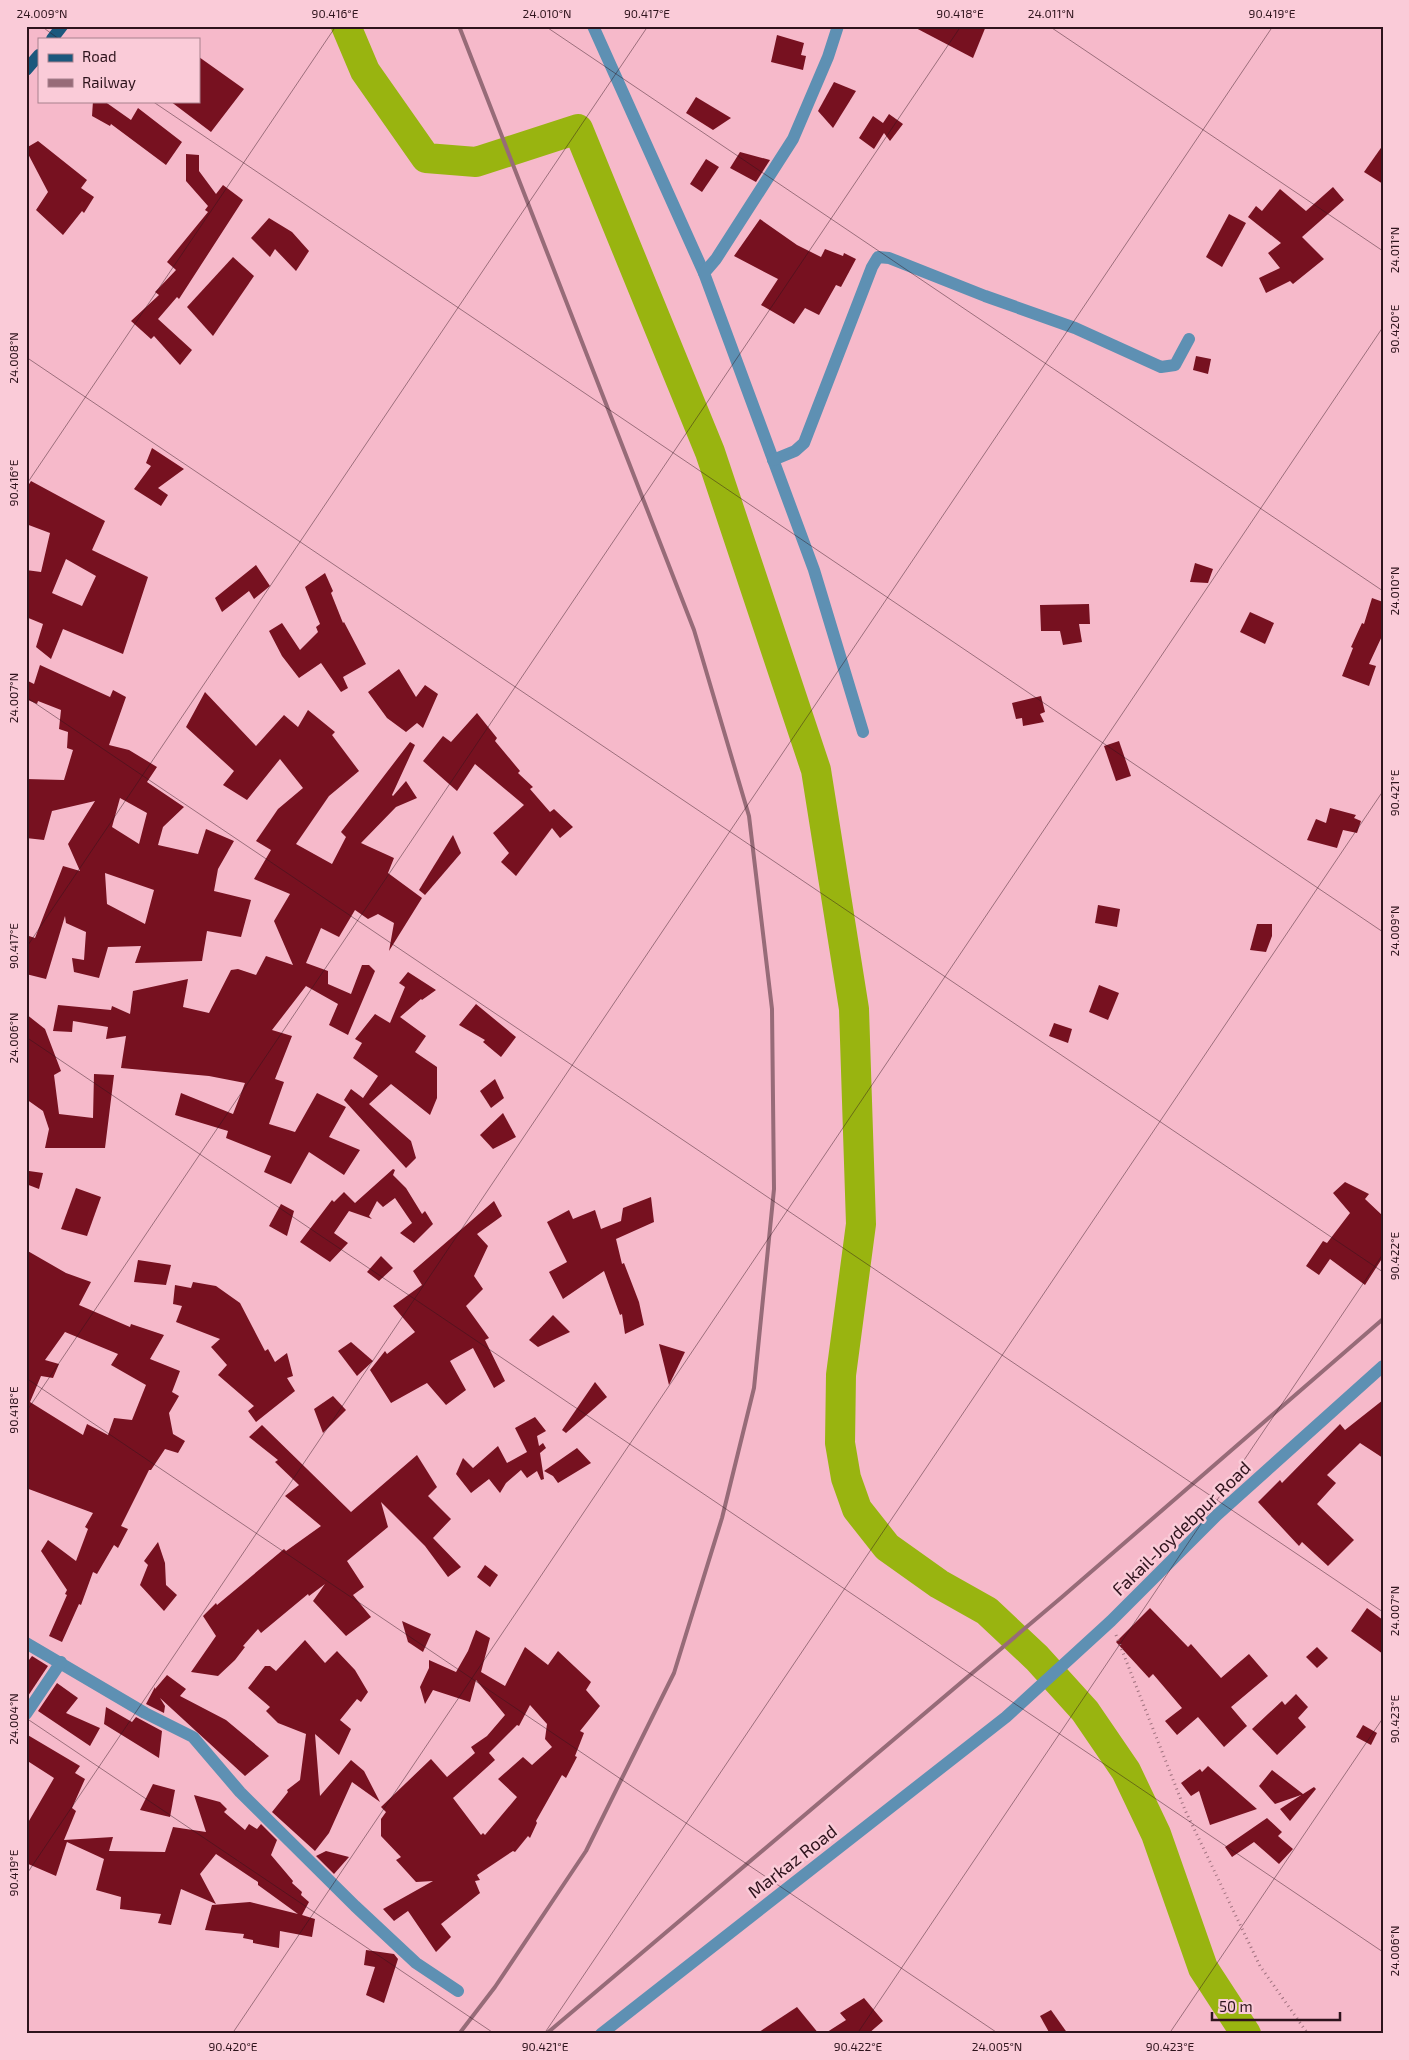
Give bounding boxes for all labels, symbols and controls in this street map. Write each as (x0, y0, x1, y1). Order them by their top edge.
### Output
text: 24.009°N (16, 6, 68, 20)
text: 90.416°E (312, 6, 359, 20)
text: 24.010°N (523, 6, 571, 20)
text: 90.417°E (624, 6, 670, 20)
text: 90.418°E (936, 6, 984, 20)
text: 24.011°N (1028, 6, 1074, 20)
text: 90.419°E (1249, 6, 1296, 20)
legend (38, 38, 200, 102)
text: Road (82, 47, 117, 65)
text: Railway (82, 73, 136, 91)
text: 24.011°N (1387, 227, 1401, 273)
text: 90.420°E (1387, 304, 1401, 354)
text: 24.008°N (6, 332, 20, 384)
text: 90.416°E (6, 459, 20, 506)
text: 24.010°N (1387, 567, 1401, 615)
text: 24.007°N (6, 673, 20, 723)
text: 90.421°E (1387, 769, 1401, 816)
text: 24.009°N (1387, 905, 1401, 957)
text: 90.417°E (6, 923, 20, 969)
text: 24.006°N (6, 1012, 20, 1064)
text: 90.422°E (1387, 1231, 1401, 1280)
text: 90.418°E (6, 1386, 20, 1434)
street label: Fakail-Joydebpur Road (1107, 1456, 1255, 1600)
text: 24.007°N (1387, 1586, 1401, 1636)
text: 24.004°N (6, 1693, 20, 1745)
text: 90.423°E (1387, 1694, 1401, 1743)
street label: Markaz Road (743, 1820, 841, 1902)
text: 90.419°E (6, 1849, 20, 1896)
text: 24.006°N (1387, 1925, 1401, 1977)
scale bar (1212, 1990, 1339, 2022)
text: 50 m (1219, 1997, 1253, 2015)
text: 90.420°E (208, 2039, 258, 2053)
text: 90.421°E (522, 2039, 569, 2053)
text: 90.422°E (834, 2039, 883, 2053)
text: 24.005°N (972, 2039, 1022, 2053)
text: 90.423°E (1146, 2039, 1195, 2053)

